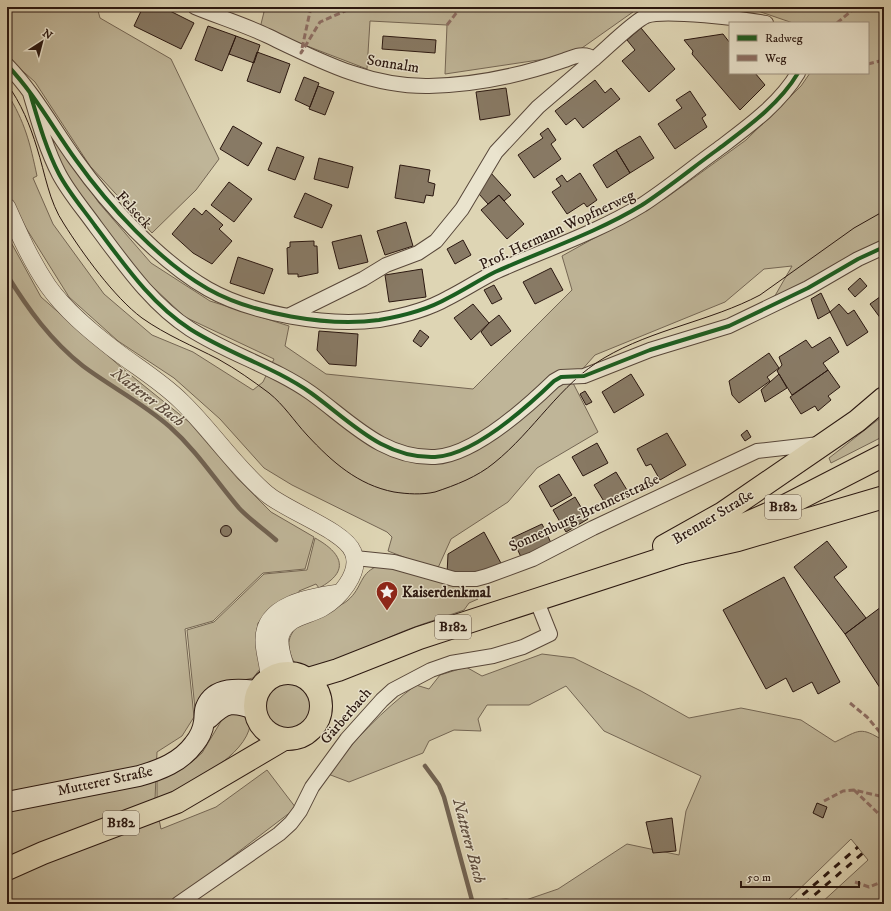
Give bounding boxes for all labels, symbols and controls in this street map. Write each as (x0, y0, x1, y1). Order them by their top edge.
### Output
north arrow (22, 22, 62, 62)
legend (729, 22, 869, 74)
text: N (40, 26, 55, 43)
text: Radweg (765, 31, 803, 46)
street label: Sonnalm (365, 50, 421, 78)
text: Weg (764, 51, 786, 66)
street label: Prof. Hermann Wopfnerweg (476, 185, 638, 274)
street label: Felseck (112, 187, 157, 233)
water label: Natterer Bach (107, 362, 189, 431)
street label: Sonnenburg-Brennerstraße (506, 470, 662, 556)
street label: Brenner Straße (669, 485, 757, 549)
road number: B182 (765, 495, 801, 519)
place icon: Kaiserdenkmal (374, 579, 400, 612)
place label: Kaiserdenkmal (402, 583, 491, 602)
road number: B182 (435, 615, 471, 639)
street label: Gärberbach (316, 684, 376, 748)
street label: Mutterer Straße (56, 762, 154, 800)
water label: Natterer Bach (448, 796, 490, 885)
road number: B182 (103, 811, 139, 835)
scale bar (741, 863, 859, 889)
text: 50 m (747, 870, 771, 885)

